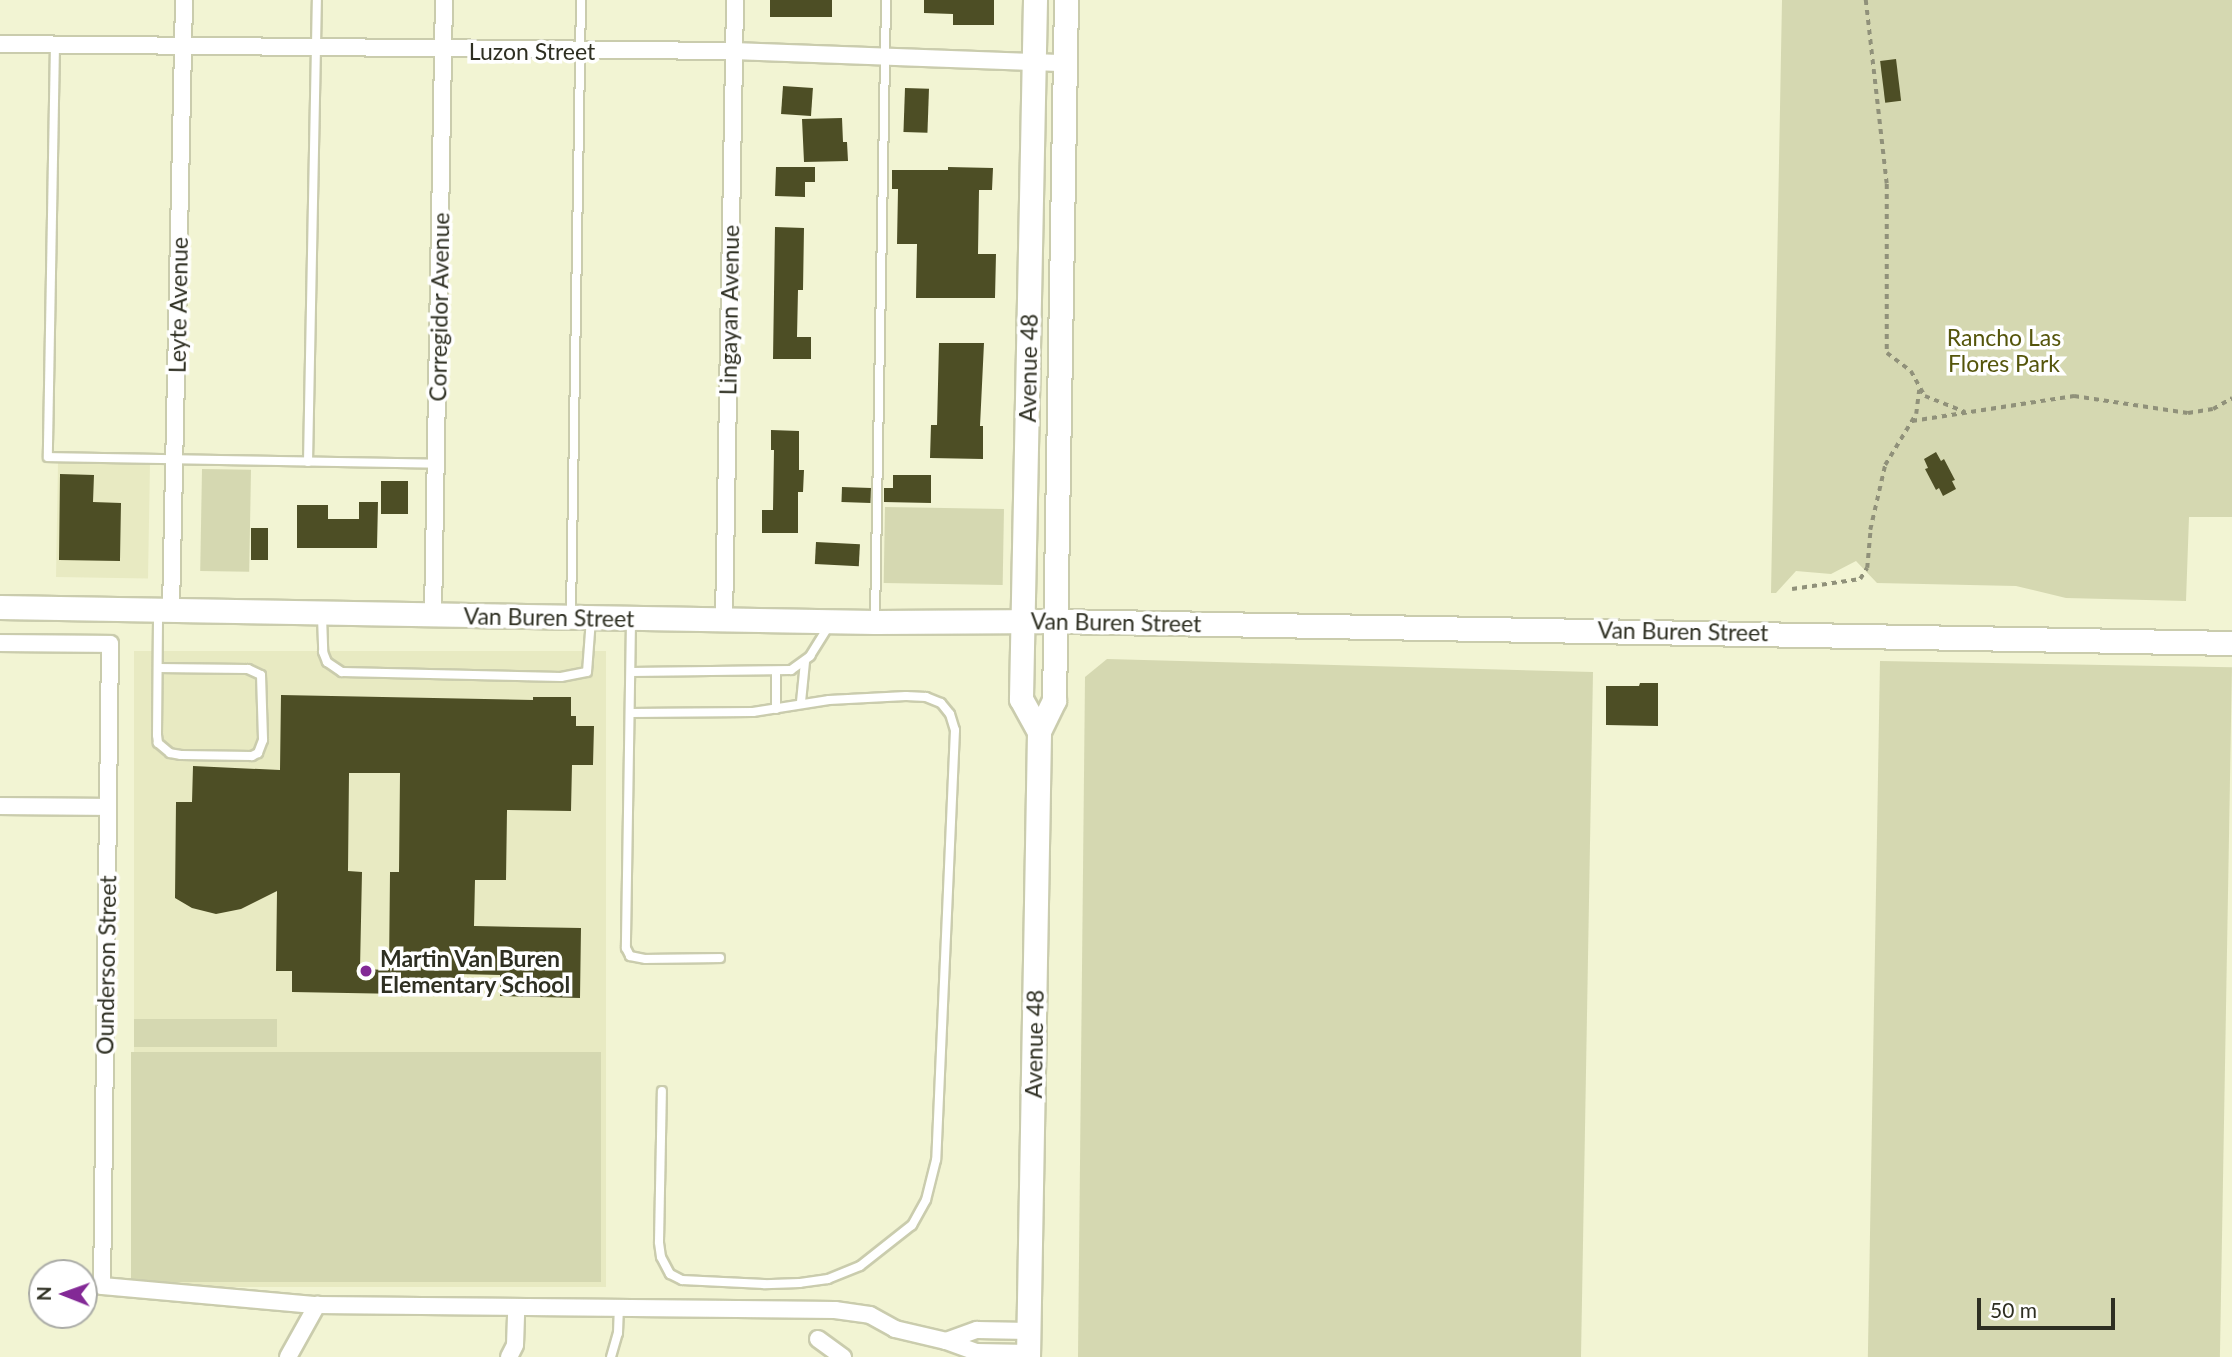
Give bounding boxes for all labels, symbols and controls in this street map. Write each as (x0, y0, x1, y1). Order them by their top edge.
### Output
street label: Luzon Street (469, 37, 595, 65)
street label: Corregidor Avenue (424, 212, 454, 402)
street label: Lingayan Avenue (714, 224, 744, 396)
street label: Leyte Avenue (163, 236, 193, 374)
street label: Avenue 48 (1013, 313, 1043, 423)
park label: Rancho Las Flores Park (1947, 323, 2061, 377)
street label: Van Buren Street (463, 602, 635, 632)
street label: Van Buren Street (1030, 607, 1202, 637)
street label: Van Buren Street (1597, 616, 1769, 646)
street label: Ounderson Street (91, 875, 121, 1055)
place label: Martin Van Buren Elementary School (380, 944, 571, 998)
marker: Martin Van Buren Elementary School (358, 963, 374, 979)
street label: Avenue 48 (1019, 989, 1049, 1099)
north arrow (28, 1259, 98, 1329)
scale bar (1980, 1284, 2118, 1328)
text: N (32, 1286, 55, 1301)
text: 50 m (1990, 1297, 2037, 1322)

